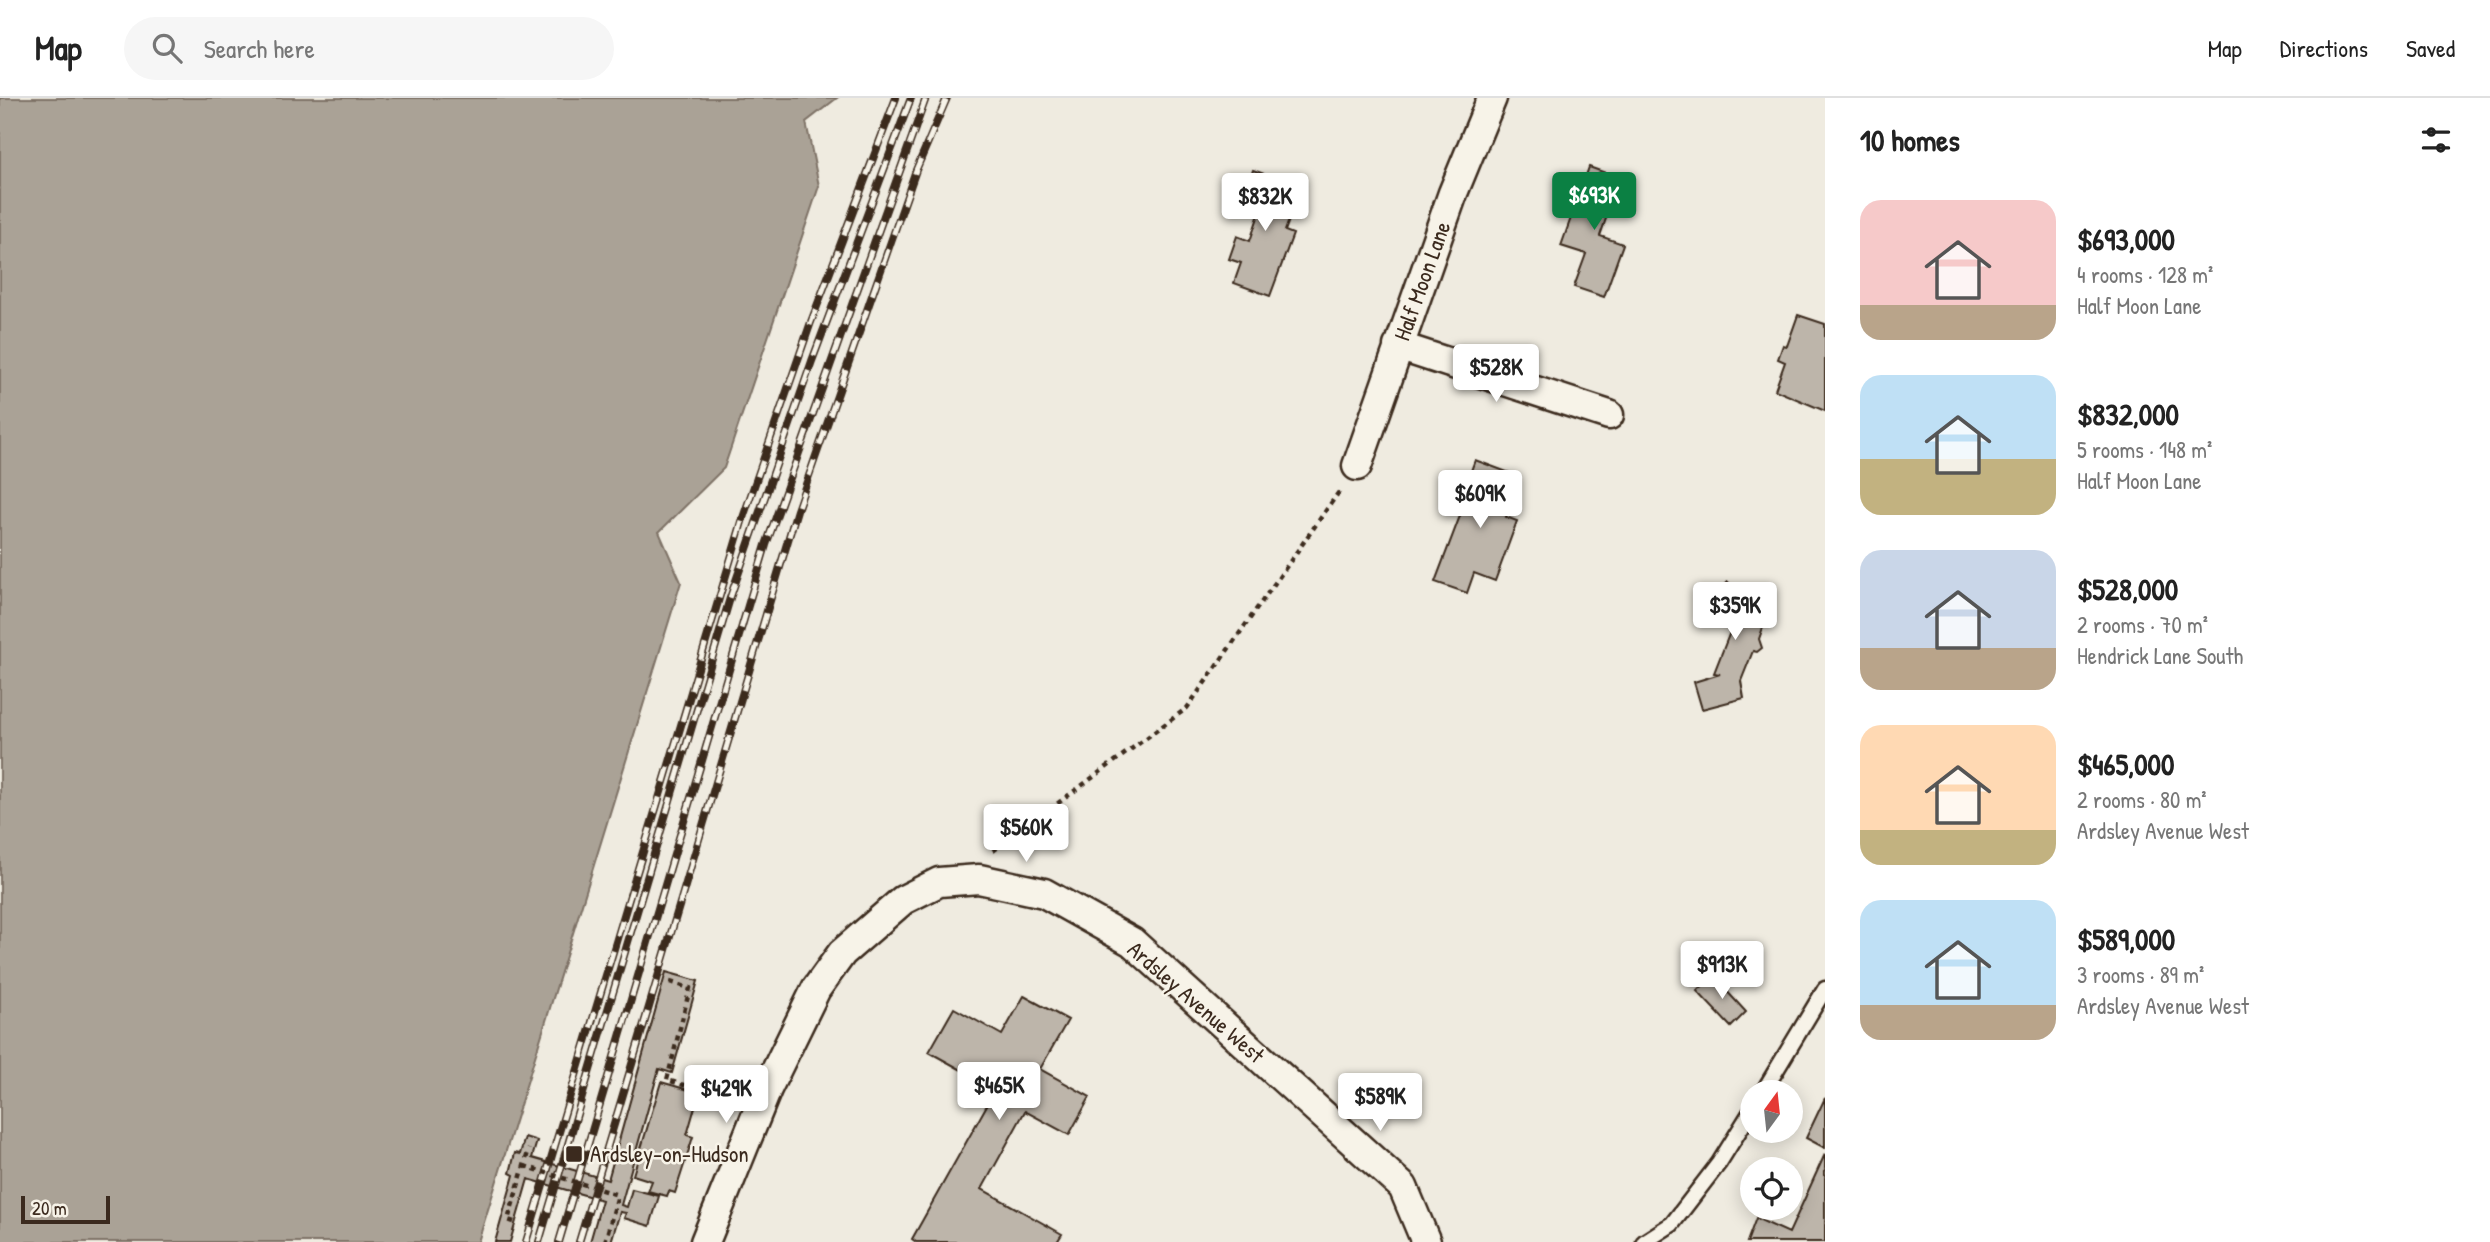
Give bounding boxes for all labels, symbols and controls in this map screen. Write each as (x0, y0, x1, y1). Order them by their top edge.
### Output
search box (124, 17, 614, 80)
text: Map (35, 26, 82, 70)
icon: search (148, 29, 186, 67)
text: Search here (204, 31, 315, 66)
text: Map (2208, 32, 2242, 64)
text: Directions (2280, 32, 2368, 64)
text: Saved (2406, 32, 2455, 64)
text: 10 homes (1860, 120, 1960, 160)
icon: filters (2417, 121, 2455, 159)
pin: $693K (1545, 172, 1643, 232)
pin: $832K (1216, 174, 1314, 233)
text: $693K (1568, 179, 1620, 210)
text: $832K (1238, 180, 1292, 211)
street label: Half Moon Lane (1386, 217, 1457, 345)
text: $693,000 (2077, 219, 2175, 259)
icon: home (1916, 228, 2000, 312)
text: 4 rooms · 128 m² (2077, 259, 2213, 290)
text: Half Moon Lane (2077, 290, 2201, 321)
pin: $528K (1447, 344, 1545, 404)
text: $528K (1469, 351, 1523, 382)
text: $832,000 (2077, 394, 2179, 434)
icon: home (1916, 403, 2000, 487)
text: 5 rooms · 148 m² (2077, 434, 2212, 465)
text: Half Moon Lane (2077, 465, 2201, 496)
pin: $609K (1431, 470, 1529, 530)
text: $609K (1454, 477, 1506, 508)
text: $528,000 (2077, 569, 2178, 609)
icon: home (1916, 578, 2000, 662)
pin: $359K (1686, 582, 1784, 642)
text: $359K (1709, 589, 1761, 620)
text: 2 rooms · 70 m² (2077, 609, 2208, 640)
text: Hendrick Lane South (2077, 640, 2243, 671)
text: $465,000 (2077, 744, 2175, 784)
icon: home (1916, 753, 2000, 837)
text: 2 rooms · 80 m² (2077, 784, 2207, 815)
pin: $560K (977, 804, 1075, 864)
text: $560K (1000, 811, 1052, 842)
text: Ardsley Avenue West (2077, 815, 2249, 846)
text: $589,000 (2077, 919, 2175, 959)
icon: home (1916, 928, 2000, 1012)
street label: Ardsley Avenue West (1121, 934, 1272, 1070)
pin: $913K (1673, 942, 1771, 1001)
text: $913K (1697, 948, 1747, 979)
text: 3 rooms · 89 m² (2077, 959, 2204, 990)
text: Ardsley Avenue West (2077, 990, 2249, 1021)
pin: $465K (950, 1062, 1048, 1122)
pin: $429K (677, 1066, 775, 1125)
text: $465K (973, 1069, 1025, 1100)
text: $429K (700, 1072, 752, 1103)
pin: $589K (1331, 1074, 1429, 1133)
text: $589K (1354, 1080, 1406, 1111)
north arrow (1740, 1080, 1802, 1143)
map controls (1740, 1080, 1803, 1220)
place label: Ardsley-on-Hudson (590, 1138, 749, 1169)
marker: Ardsley-on-Hudson (564, 1144, 584, 1164)
button: locate (1740, 1157, 1803, 1220)
scale bar (21, 1193, 110, 1225)
text: 20 m (32, 1195, 67, 1221)

